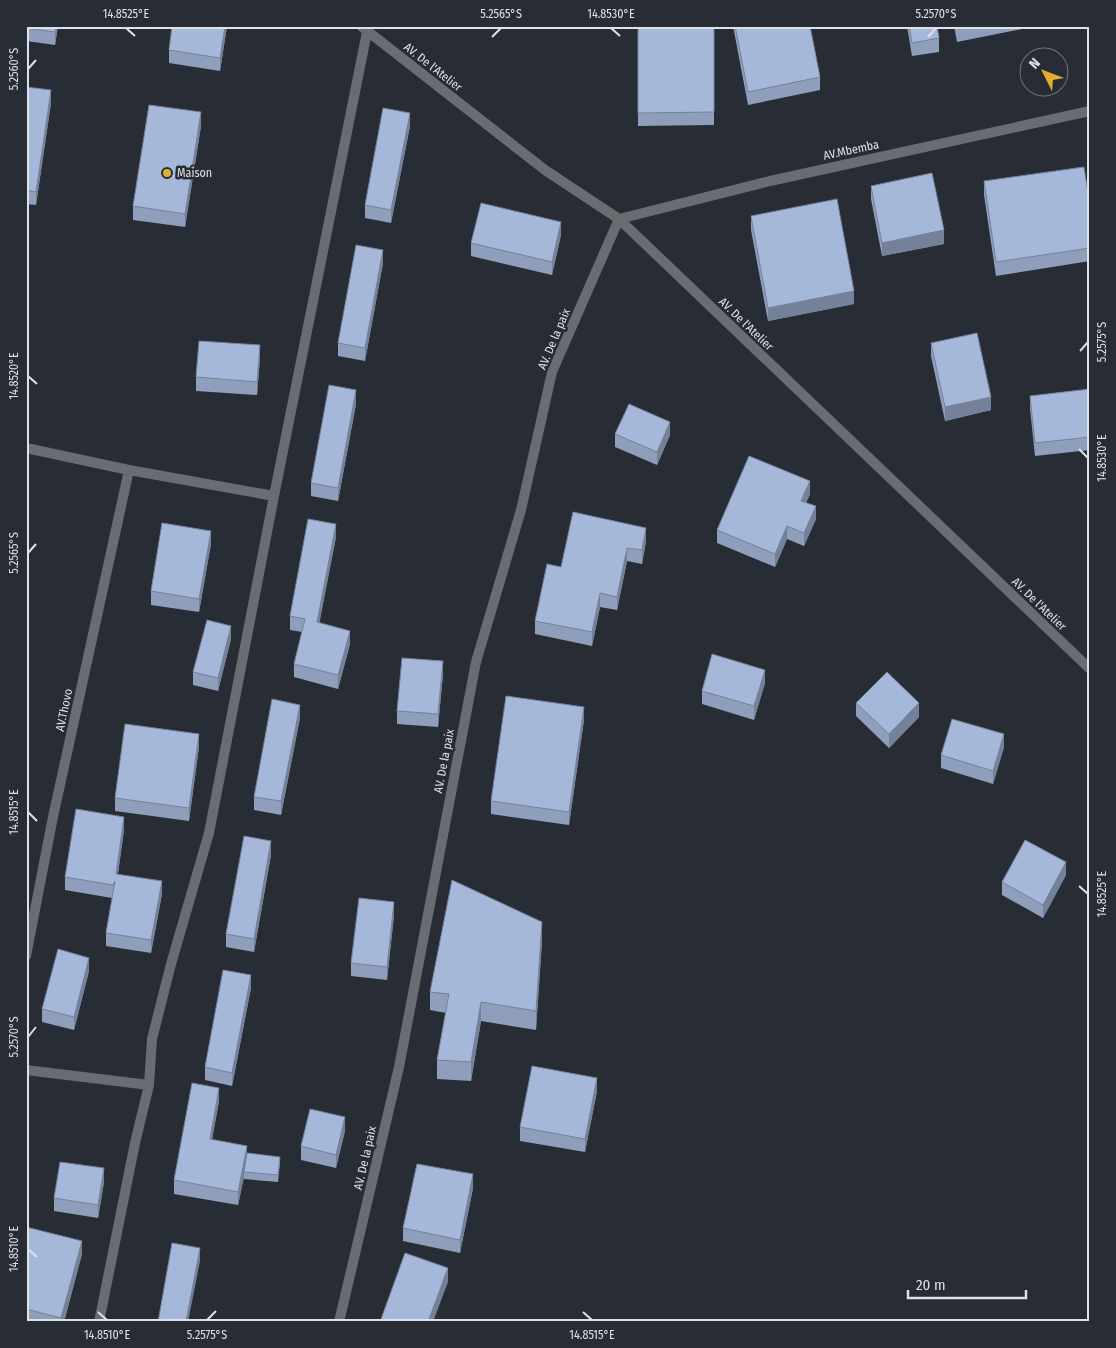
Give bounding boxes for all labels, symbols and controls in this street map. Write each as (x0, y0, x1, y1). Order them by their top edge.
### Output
text: 14.8525°E (103, 7, 150, 21)
text: 5.2565°S (480, 7, 522, 21)
text: 14.8530°E (587, 7, 635, 21)
text: 5.2570°S (915, 7, 957, 21)
street label: AV. De l'Atelier (401, 40, 466, 95)
text: 5.2560°S (7, 48, 21, 90)
north arrow (1018, 48, 1068, 98)
text: N (1026, 55, 1044, 72)
street label: AV.Mbemba (822, 137, 880, 163)
place label: Maison (177, 166, 212, 180)
marker: Maison (161, 167, 173, 179)
street label: AV. De l'Atelier (716, 295, 777, 354)
street label: AV. De la paix (535, 306, 573, 372)
text: 5.2575°S (1095, 322, 1109, 362)
text: 14.8520°E (7, 352, 21, 400)
text: 14.8530°E (1095, 434, 1109, 482)
text: 5.2565°S (7, 532, 21, 574)
street label: AV. De l'Atelier (1009, 575, 1070, 634)
street label: AV.Thovo (53, 687, 75, 733)
street label: AV. De la paix (431, 727, 457, 794)
text: 14.8515°E (7, 789, 21, 835)
text: 14.8525°E (1095, 870, 1109, 917)
text: 5.2570°S (7, 1016, 21, 1058)
street label: AV. De la paix (351, 1124, 379, 1191)
text: 14.8510°E (7, 1226, 21, 1272)
scale bar (908, 1268, 1026, 1300)
text: 20 m (916, 1276, 946, 1294)
text: 14.8510°E (84, 1328, 130, 1342)
text: 5.2575°S (187, 1328, 227, 1342)
text: 14.8515°E (569, 1328, 615, 1342)

